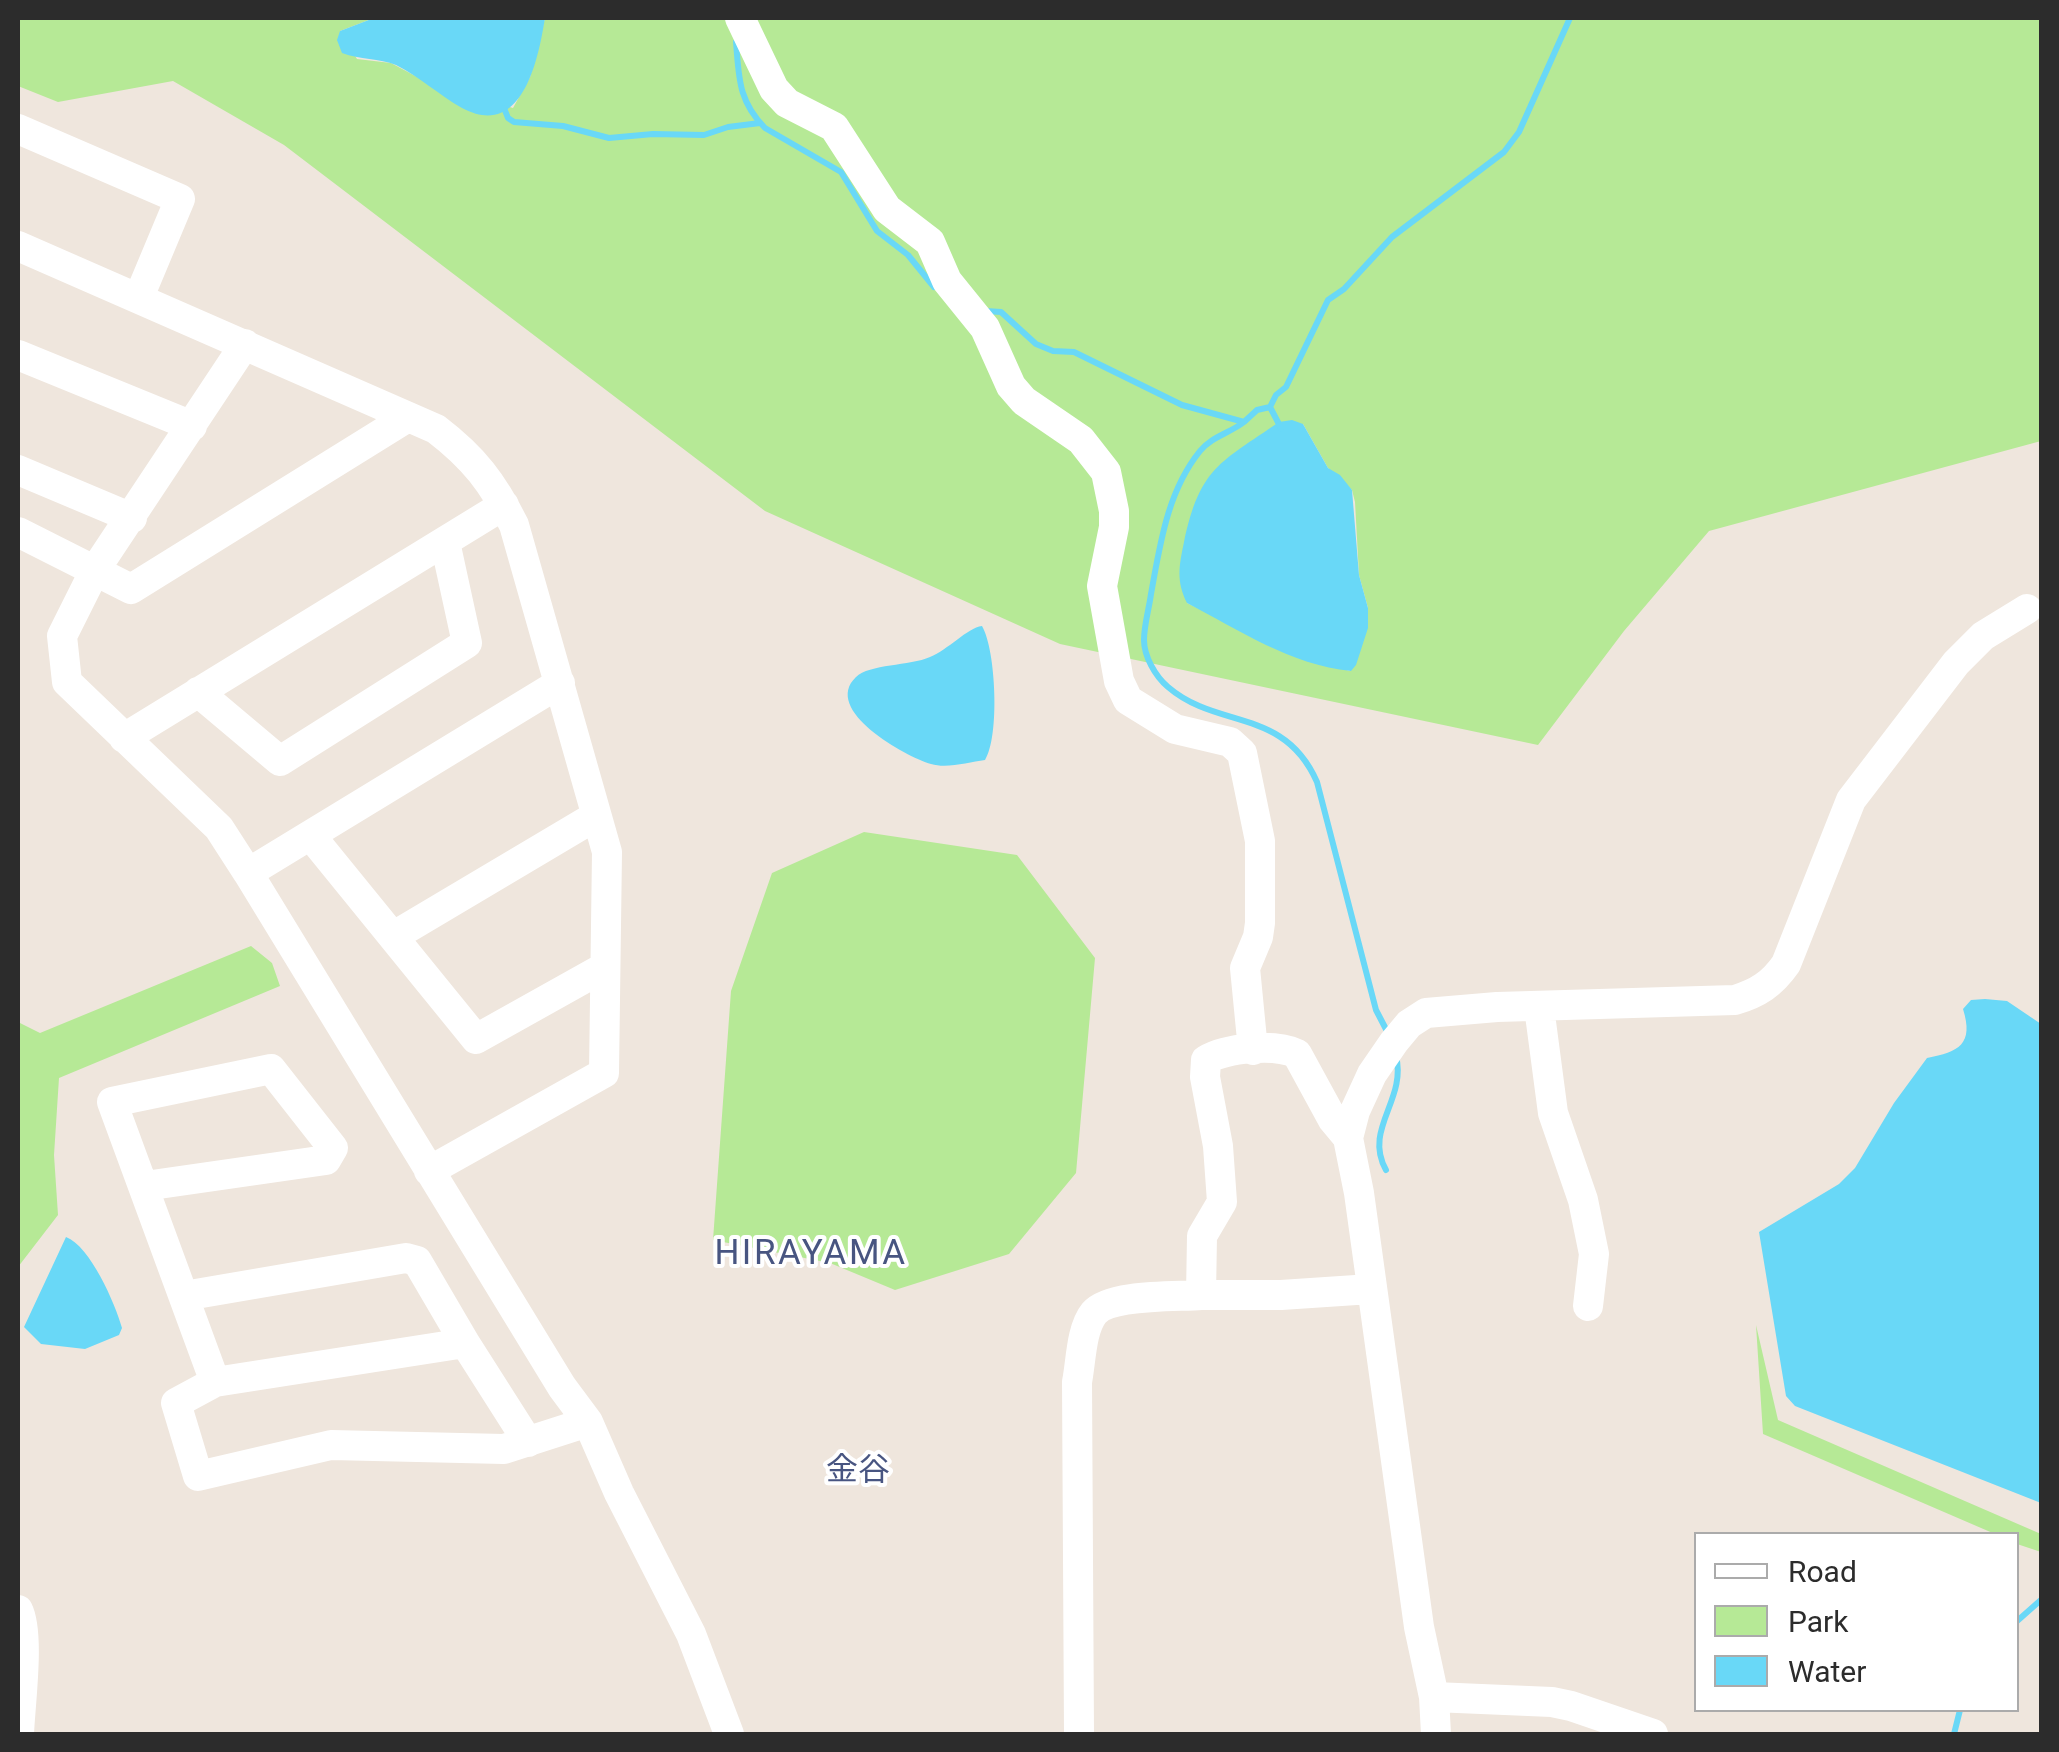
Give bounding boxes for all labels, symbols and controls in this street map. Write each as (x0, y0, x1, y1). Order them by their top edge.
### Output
district label: HIRAYAMA (714, 1234, 908, 1276)
district label: 金谷 (826, 1453, 890, 1491)
legend (1694, 1532, 2019, 1712)
text: Road (1788, 1554, 1857, 1589)
text: Park (1788, 1604, 1848, 1639)
text: Water (1788, 1654, 1866, 1689)

